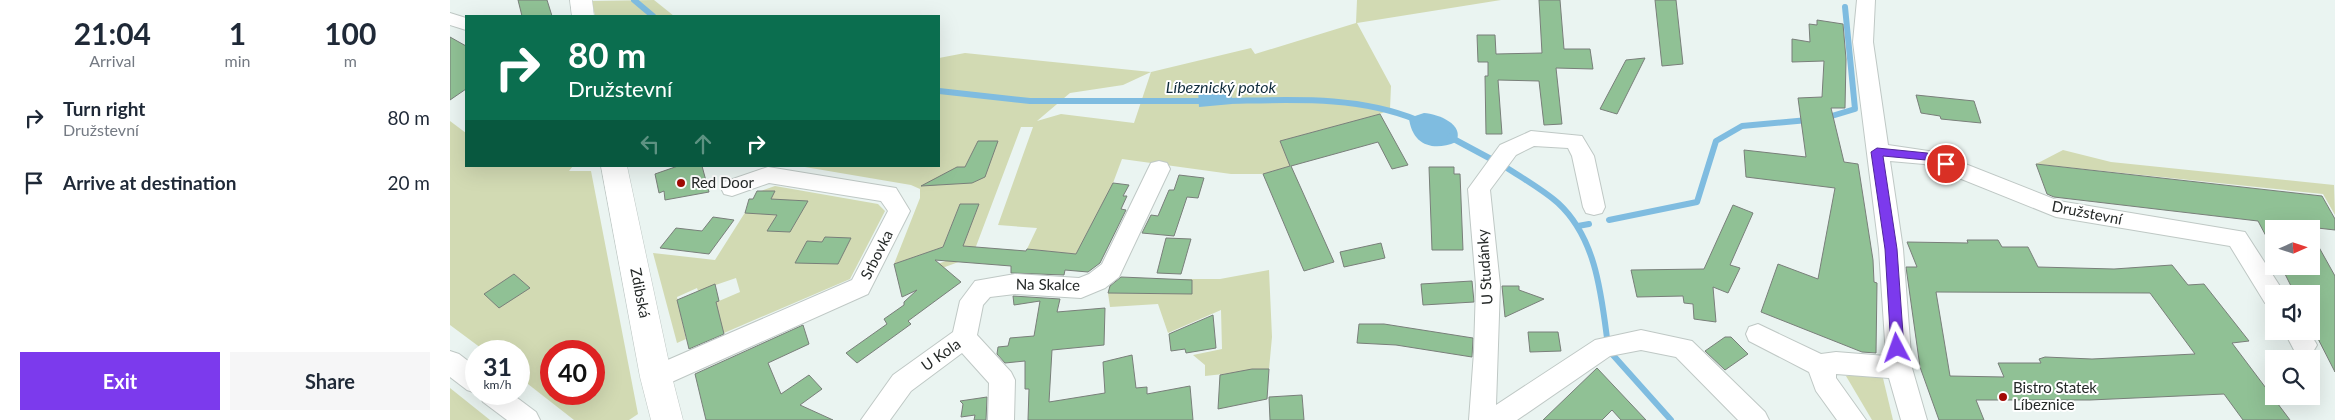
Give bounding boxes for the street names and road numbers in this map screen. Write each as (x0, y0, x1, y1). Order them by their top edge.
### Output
street label: Družstevní (2051, 196, 2125, 228)
street label: Srbovka (856, 227, 896, 282)
street label: U Studánky (1472, 228, 1496, 306)
street label: Zdibská (627, 266, 655, 319)
street label: Na Skalce (1016, 274, 1080, 294)
street label: U Kola (917, 334, 964, 374)

